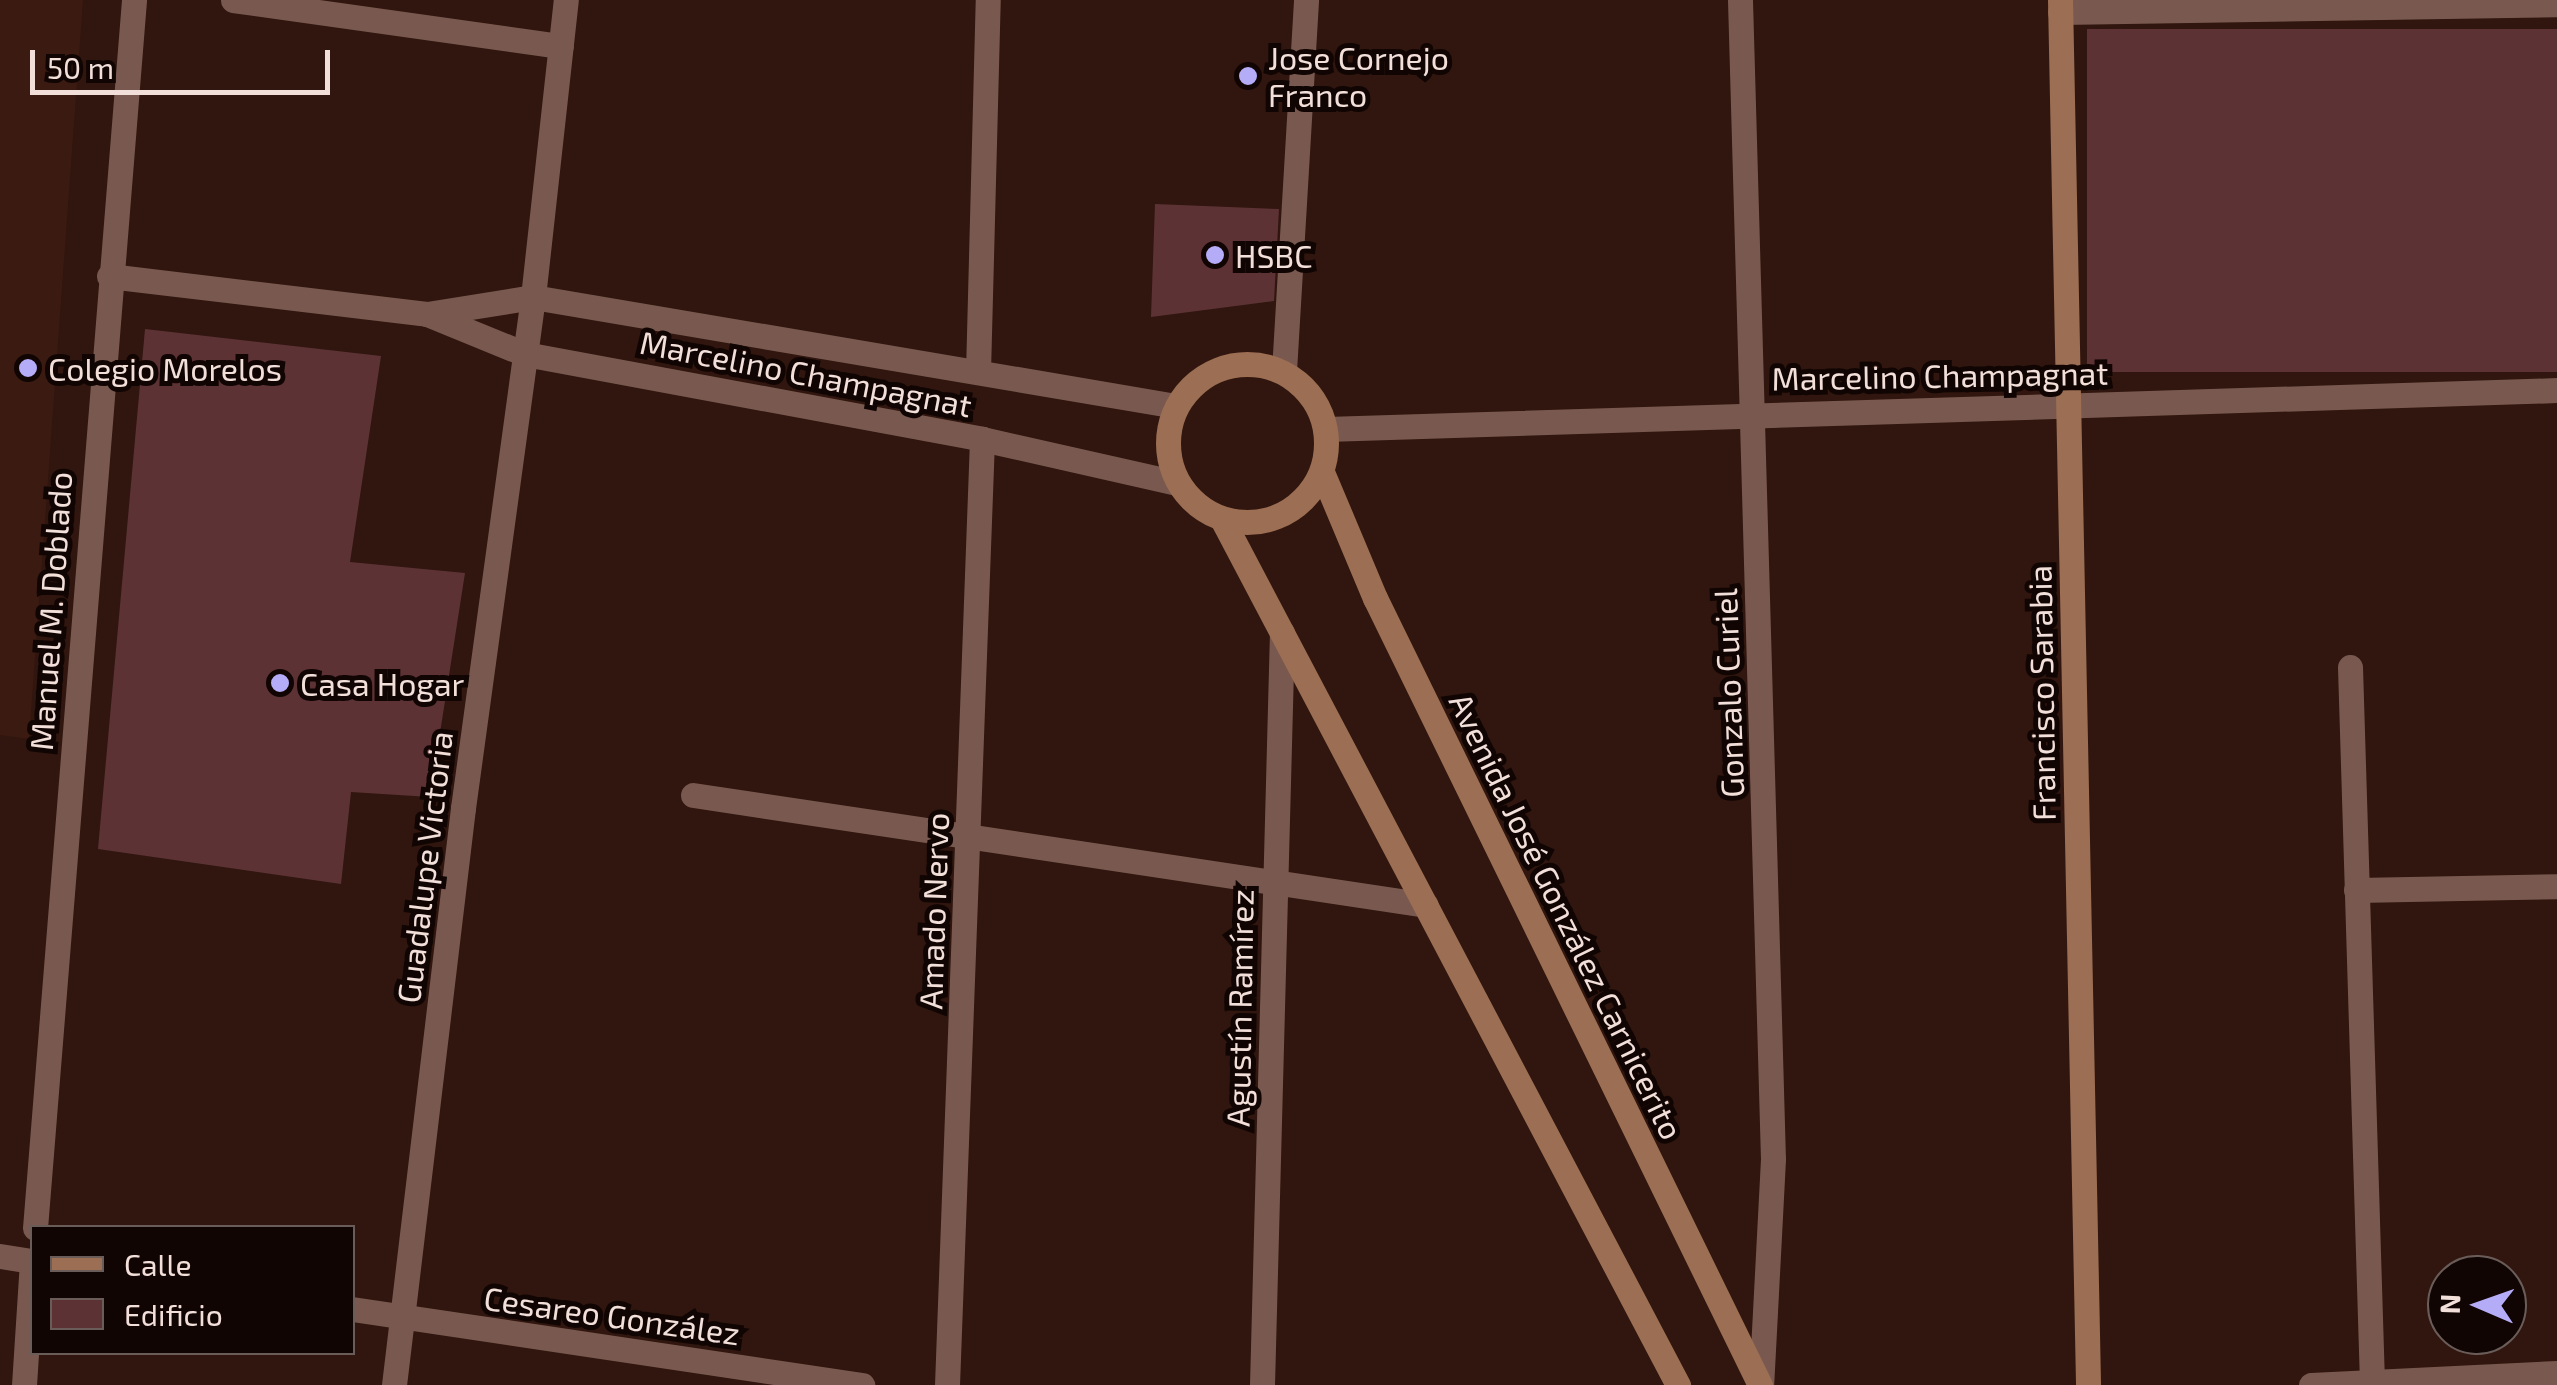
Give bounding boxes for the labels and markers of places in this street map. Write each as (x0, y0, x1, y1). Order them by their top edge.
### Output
place label: Jose Cornejo Franco (1268, 39, 1449, 114)
marker: Jose Cornejo Franco (1237, 65, 1259, 87)
place label: HSBC (1235, 236, 1312, 274)
marker: HSBC (1204, 244, 1226, 266)
place label: Colegio Morelos (48, 349, 282, 387)
marker: Colegio Morelos (17, 357, 39, 379)
place label: Casa Hogar (300, 664, 464, 702)
marker: Casa Hogar (269, 672, 291, 694)

